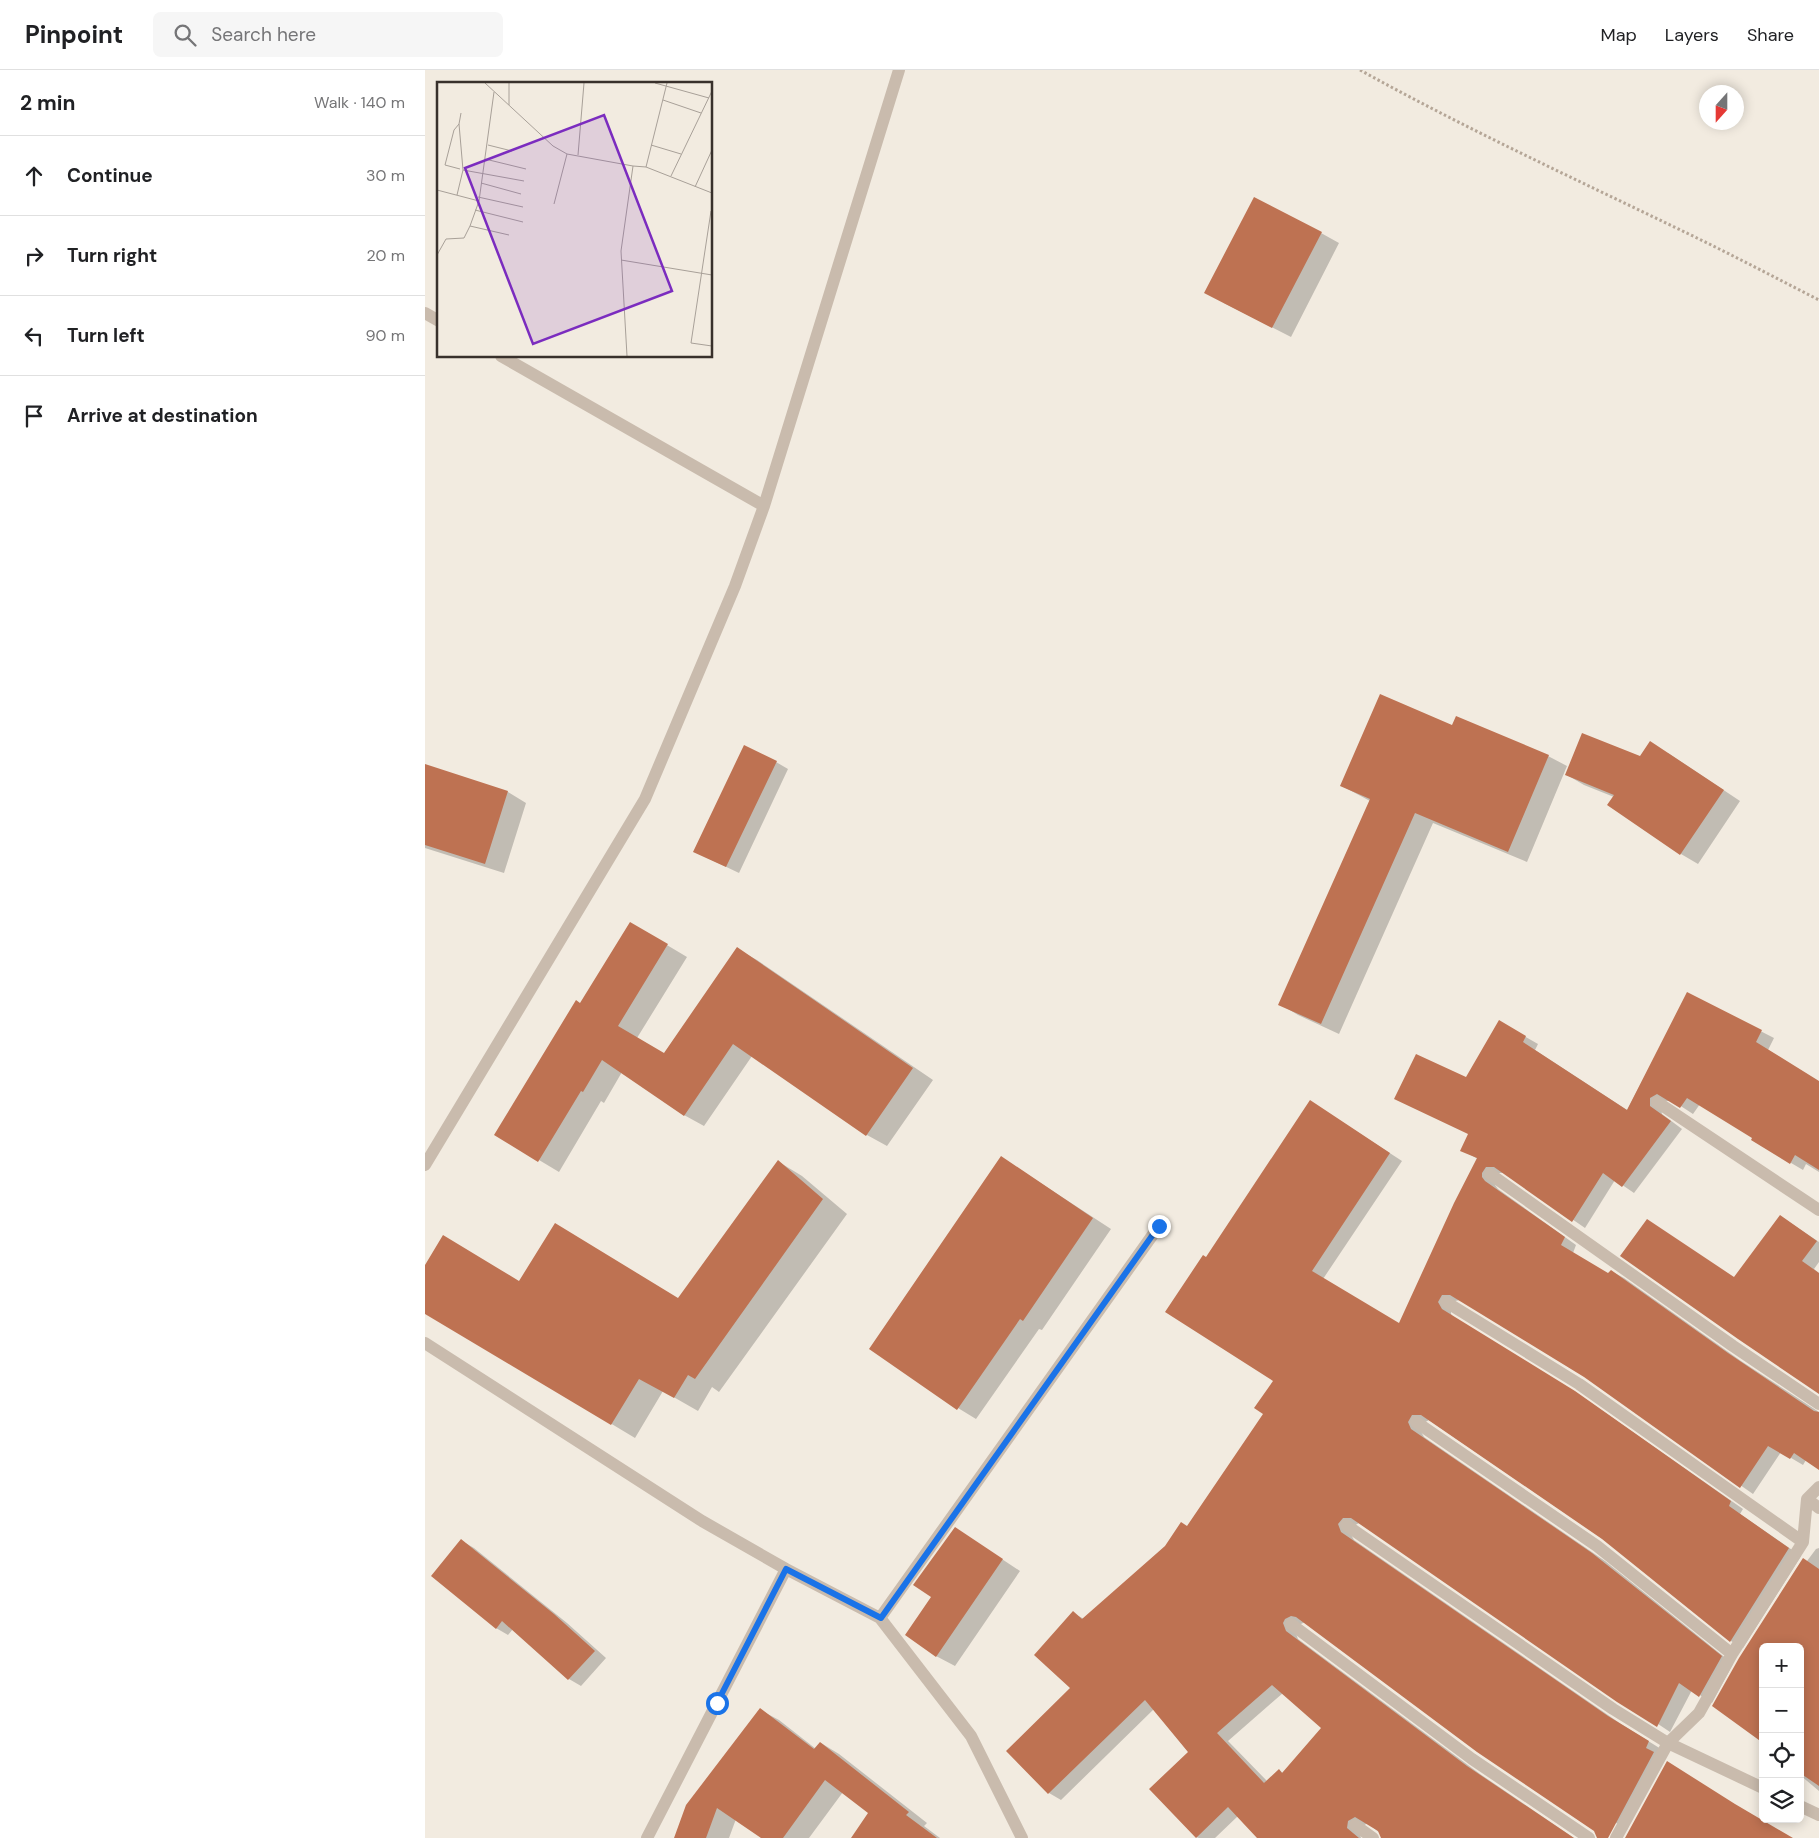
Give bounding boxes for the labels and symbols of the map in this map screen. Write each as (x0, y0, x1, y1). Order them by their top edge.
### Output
inset map (437, 82, 713, 358)
north arrow (1699, 85, 1744, 130)
route end (1148, 1215, 1171, 1238)
route start (706, 1692, 729, 1715)

